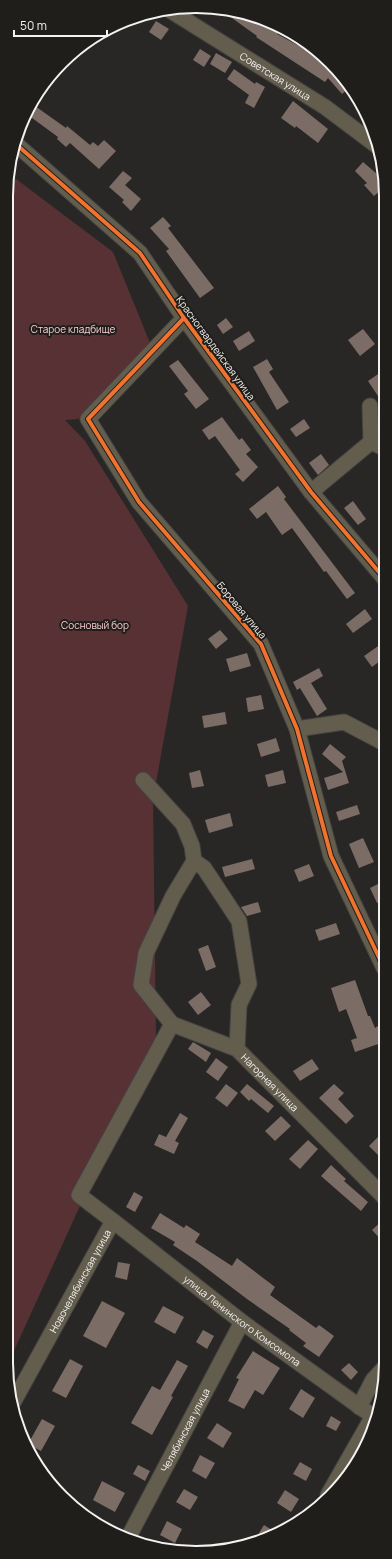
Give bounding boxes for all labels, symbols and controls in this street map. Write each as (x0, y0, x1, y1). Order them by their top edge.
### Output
scale bar (14, 12, 107, 38)
text: 50 m (20, 17, 47, 34)
street label: Советская улица (237, 49, 313, 103)
street label: Красногвардейская улица (173, 293, 259, 403)
park label: Старое кладбище (31, 322, 115, 336)
street label: Боровая улица (214, 579, 270, 641)
park label: Сосновый бор (61, 618, 129, 632)
street label: Нагорная улица (238, 1050, 302, 1114)
street label: Новочелябинская улица (46, 1227, 114, 1335)
street label: улица Ленинского Комсомола (181, 1272, 304, 1369)
street label: Челябинская улица (157, 1386, 213, 1475)

